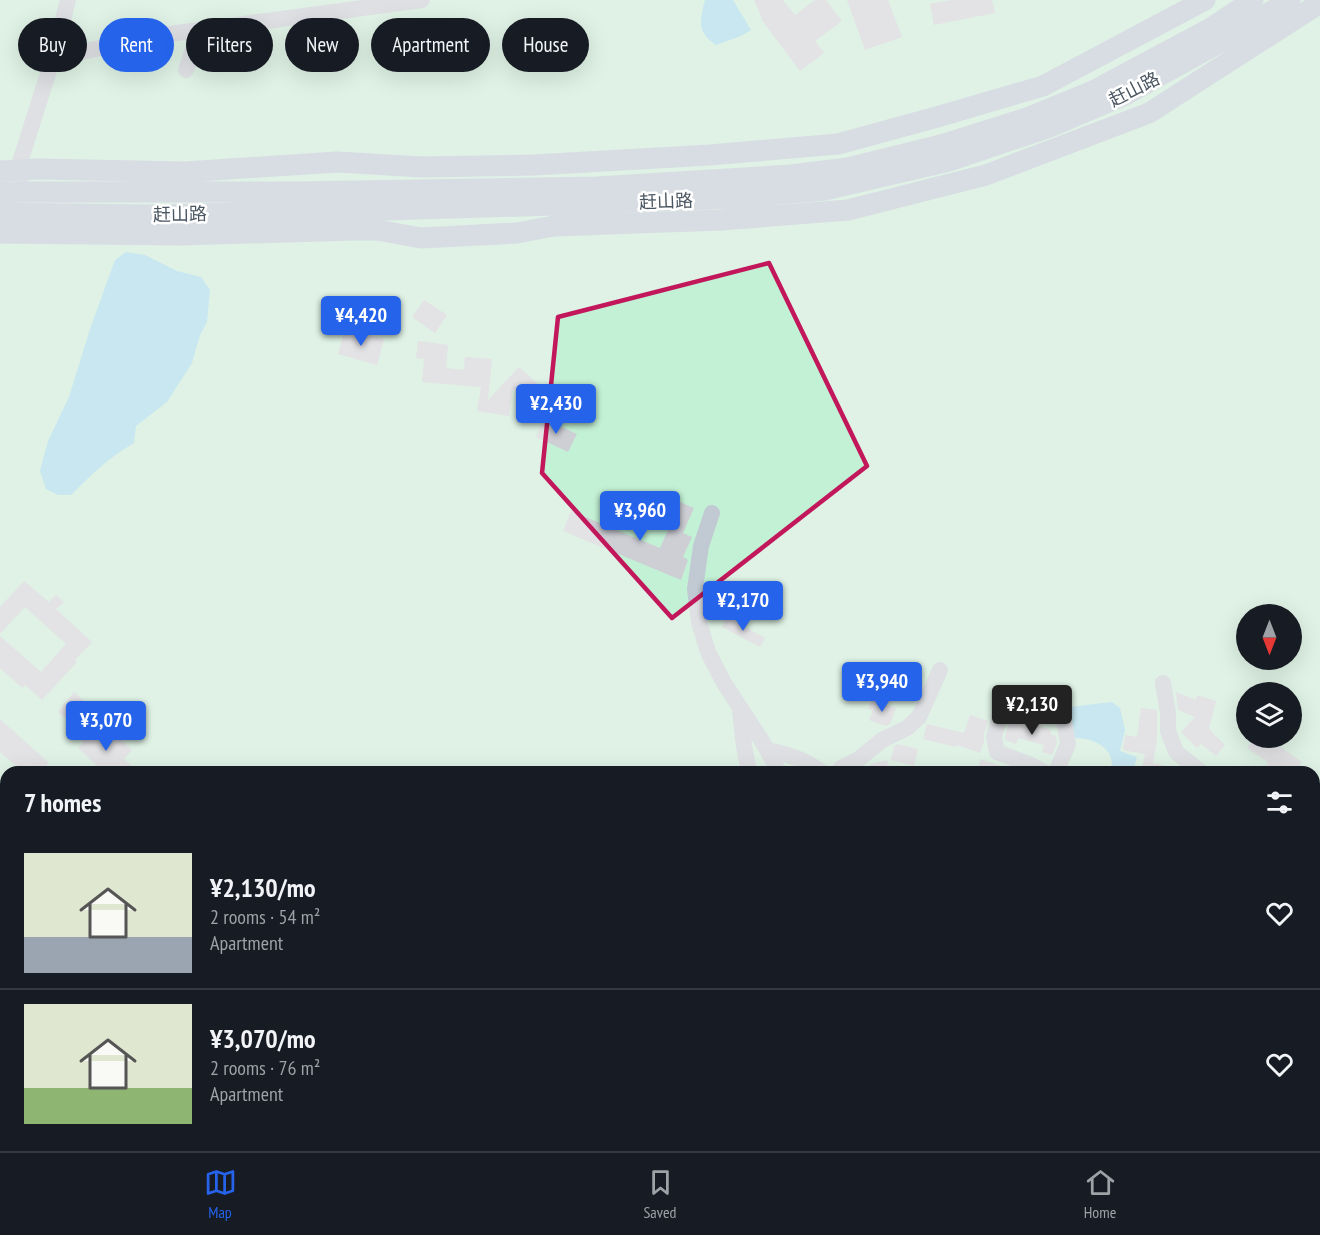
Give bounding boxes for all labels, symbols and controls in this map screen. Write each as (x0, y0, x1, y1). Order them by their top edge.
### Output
chip: Buy (18, 18, 87, 72)
chip: Rent (99, 18, 174, 72)
chip: Filters (186, 18, 273, 72)
chip: New (285, 18, 359, 72)
chip: Apartment (371, 18, 490, 72)
chip: House (502, 18, 589, 72)
street label: 赶山路 (1105, 66, 1163, 112)
street label: 赶山路 (639, 189, 693, 213)
street label: 赶山路 (153, 202, 207, 226)
pin: ¥4,420 (312, 296, 410, 347)
text: ¥4,420 (335, 302, 387, 328)
pin: ¥2,430 (507, 384, 605, 435)
text: ¥2,430 (530, 390, 582, 416)
pin: ¥3,960 (591, 491, 689, 542)
text: ¥3,960 (614, 497, 666, 523)
pin: ¥2,170 (694, 581, 792, 632)
text: ¥2,170 (717, 587, 769, 613)
north arrow (1236, 604, 1302, 670)
map controls (1236, 604, 1302, 748)
pin: ¥3,940 (833, 662, 931, 713)
text: ¥3,940 (856, 668, 908, 694)
button: layers (1236, 682, 1302, 748)
pin: ¥2,130 (983, 685, 1081, 736)
text: ¥2,130 (1006, 691, 1058, 717)
pin: ¥3,070 (57, 701, 155, 752)
text: ¥3,070 (80, 707, 132, 733)
text: 7 homes (24, 786, 101, 819)
icon: filters (1263, 786, 1296, 819)
text: ¥2,130/mo (210, 871, 316, 904)
icon: home (72, 877, 144, 949)
icon: heart (1263, 897, 1296, 930)
text: 2 rooms · 54 m² (210, 904, 320, 930)
text: Apartment (210, 930, 283, 956)
text: ¥3,070/mo (210, 1022, 316, 1055)
icon: home (72, 1028, 144, 1100)
icon: heart (1263, 1048, 1296, 1081)
text: 2 rooms · 76 m² (210, 1055, 320, 1081)
text: Apartment (210, 1081, 283, 1107)
tab: Map (204, 1166, 237, 1222)
tab: Saved (644, 1166, 677, 1222)
tab: Home (1084, 1166, 1117, 1222)

